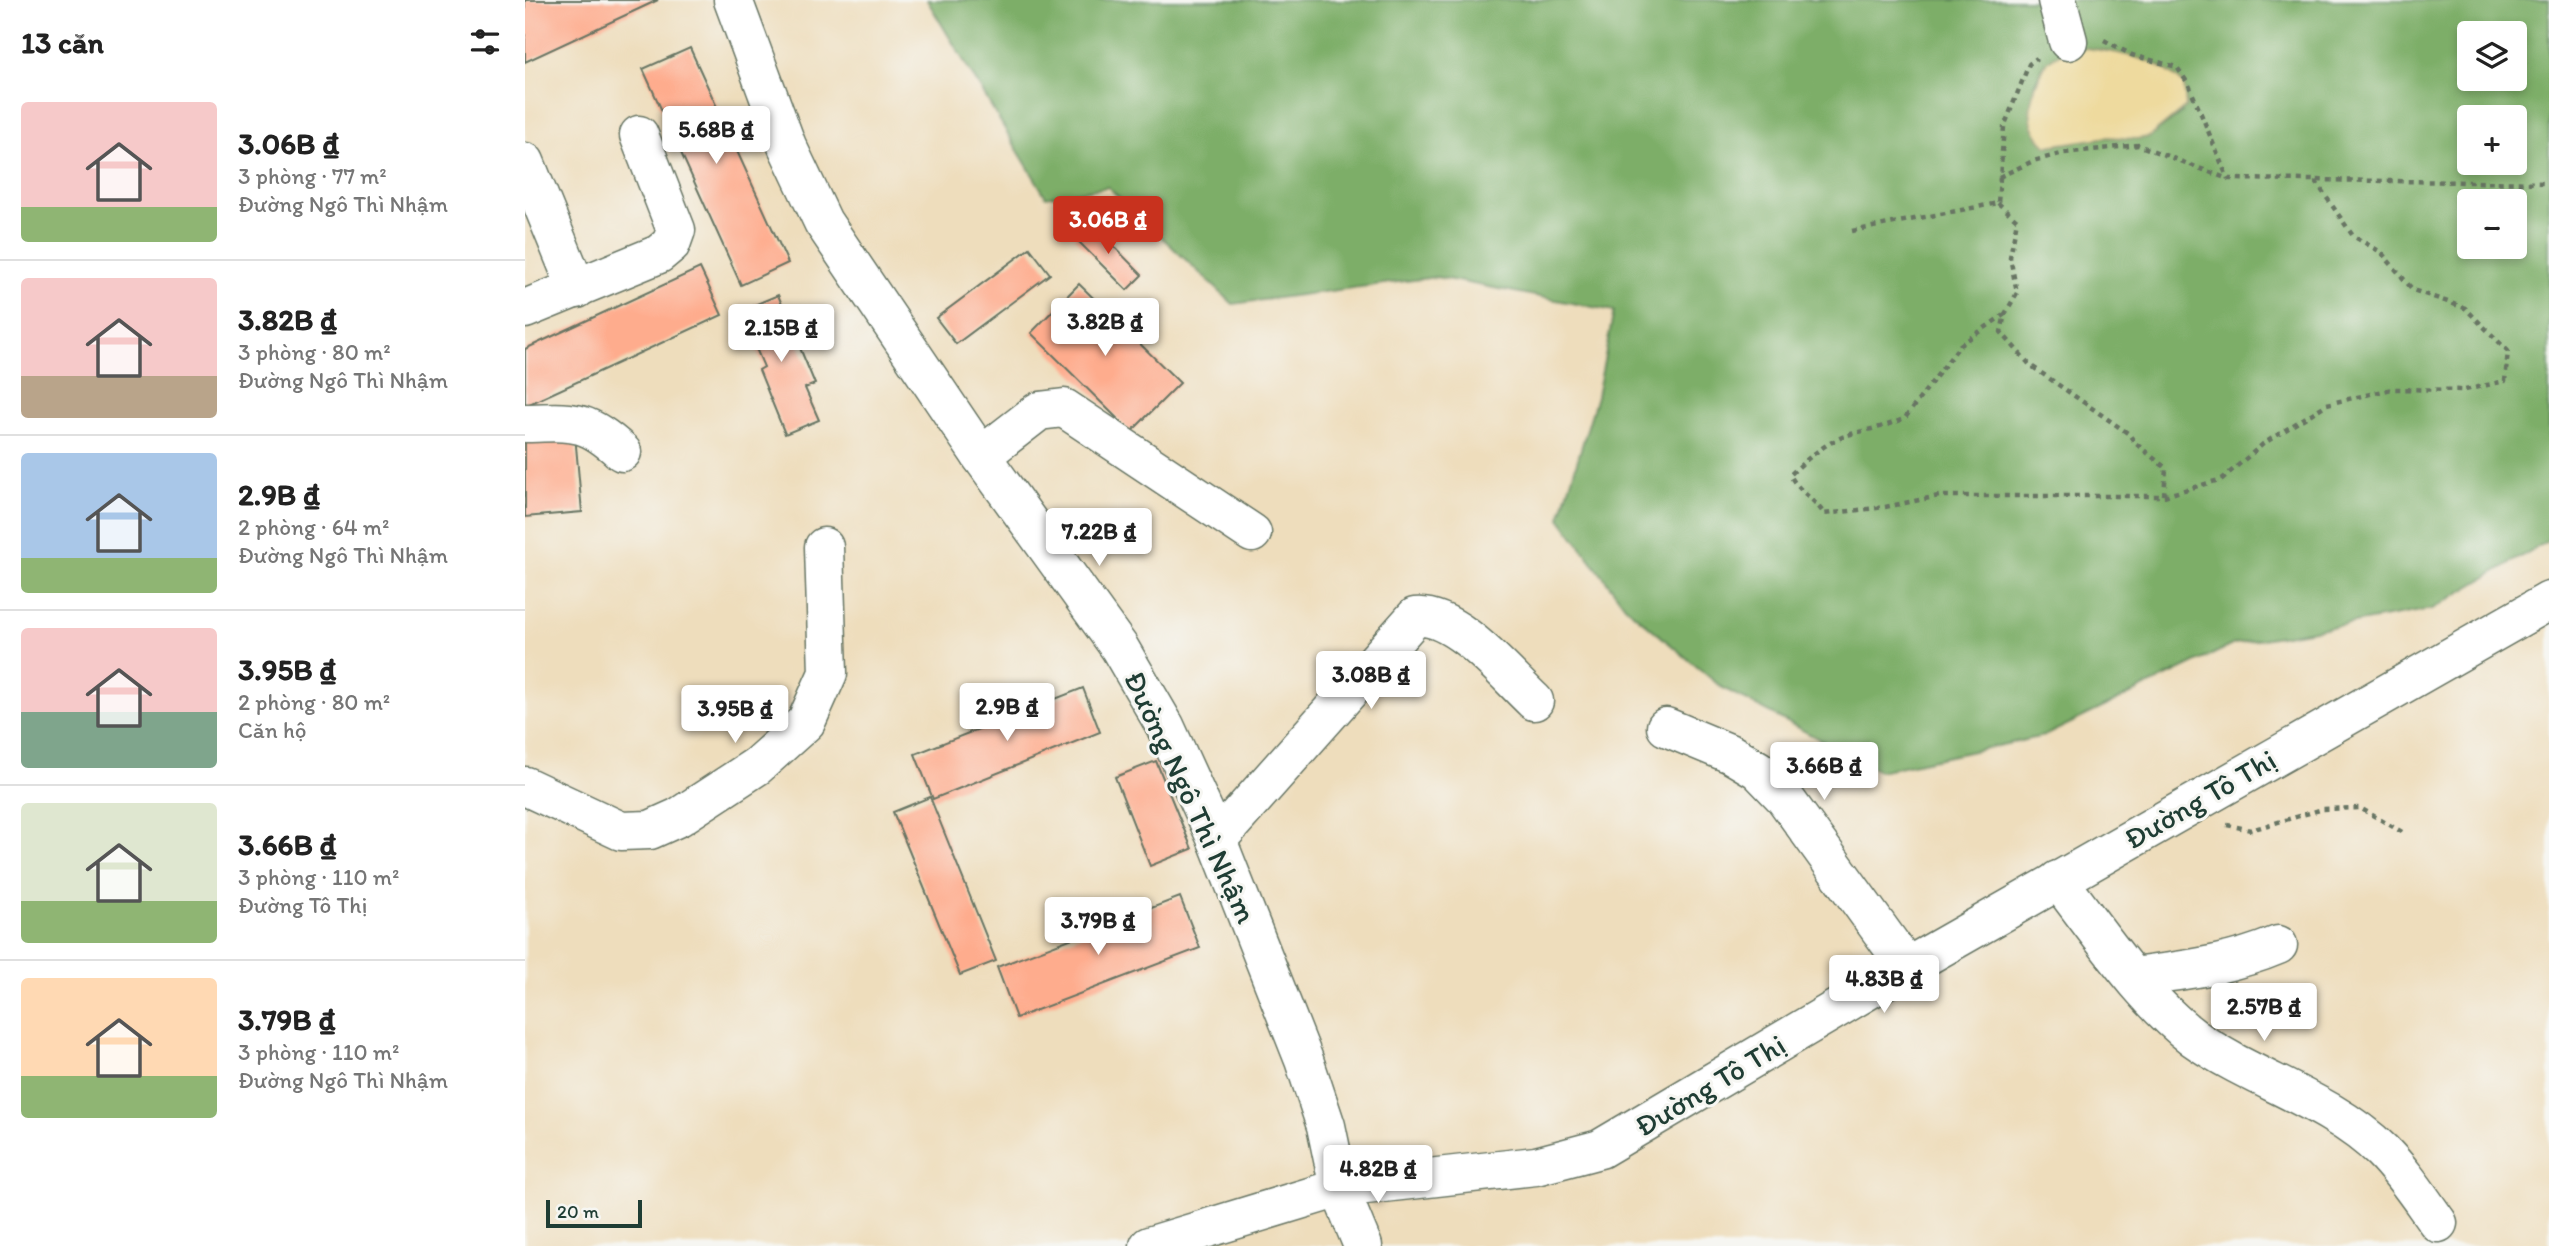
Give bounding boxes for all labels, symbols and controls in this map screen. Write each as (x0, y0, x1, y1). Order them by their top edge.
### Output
map controls (2457, 21, 2527, 259)
button: layers (2457, 21, 2527, 91)
icon: filters (466, 23, 504, 61)
text: 13 căn (21, 24, 104, 61)
button: + (2457, 105, 2527, 175)
pin: 5.68B ₫ (651, 106, 781, 166)
text: 5.68B ₫ (678, 115, 754, 143)
text: 3.06B ₫ (238, 125, 339, 162)
icon: home (77, 130, 161, 214)
text: 3 phòng · 77 m² (238, 162, 387, 190)
button: − (2457, 189, 2527, 259)
text: Đường Ngô Thì Nhậm (238, 190, 448, 218)
pin: 3.06B ₫ (1043, 196, 1173, 256)
text: 3.06B ₫ (1069, 205, 1147, 233)
pin: 3.82B ₫ (1040, 298, 1170, 358)
text: 3.82B ₫ (238, 301, 337, 338)
pin: 2.15B ₫ (716, 304, 846, 364)
icon: home (77, 306, 161, 390)
text: 3.82B ₫ (1067, 307, 1143, 335)
text: 2.15B ₫ (744, 313, 818, 341)
text: 3 phòng · 80 m² (238, 338, 391, 366)
text: Đường Ngô Thì Nhậm (238, 366, 448, 394)
text: 2.9B ₫ (238, 476, 320, 513)
icon: home (77, 481, 161, 565)
pin: 7.22B ₫ (1034, 508, 1164, 568)
text: 2 phòng · 64 m² (238, 513, 389, 541)
text: 7.22B ₫ (1062, 517, 1136, 545)
text: Đường Ngô Thì Nhậm (238, 541, 448, 569)
text: 3.95B ₫ (238, 651, 336, 688)
pin: 3.08B ₫ (1306, 652, 1436, 711)
icon: home (77, 656, 161, 740)
text: 3.08B ₫ (1332, 660, 1410, 688)
street label: Đường Ngô Thì Nhậm (1116, 665, 1266, 929)
pin: 2.9B ₫ (950, 684, 1064, 743)
pin: 3.95B ₫ (670, 686, 800, 745)
text: 2 phòng · 80 m² (238, 688, 390, 716)
text: 2.9B ₫ (976, 692, 1038, 720)
text: 3.95B ₫ (697, 694, 773, 722)
text: Căn hộ (238, 716, 306, 744)
street label: Đường Tô Thị (2118, 741, 2282, 857)
pin: 3.66B ₫ (1759, 742, 1889, 802)
text: 3.66B ₫ (1786, 751, 1862, 779)
text: 3.66B ₫ (238, 826, 337, 863)
icon: home (77, 831, 161, 915)
text: 3 phòng · 110 m² (238, 863, 399, 891)
text: Đường Tô Thị (238, 891, 367, 919)
pin: 3.79B ₫ (1033, 898, 1163, 957)
text: 3.79B ₫ (1061, 906, 1135, 934)
pin: 4.83B ₫ (1819, 956, 1949, 1015)
text: 4.83B ₫ (1845, 964, 1923, 992)
pin: 2.57B ₫ (2199, 984, 2329, 1043)
text: 2.57B ₫ (2227, 992, 2301, 1020)
text: 3.79B ₫ (238, 1001, 335, 1038)
icon: home (77, 1006, 161, 1090)
street label: Đường Tô Thị (1628, 1026, 1792, 1144)
text: 3 phòng · 110 m² (238, 1038, 399, 1066)
text: Đường Ngô Thì Nhậm (238, 1066, 448, 1094)
pin: 4.82B ₫ (1313, 1146, 1443, 1205)
text: 4.82B ₫ (1339, 1154, 1417, 1182)
scale bar (546, 1197, 642, 1229)
text: 20 m (557, 1200, 599, 1223)

